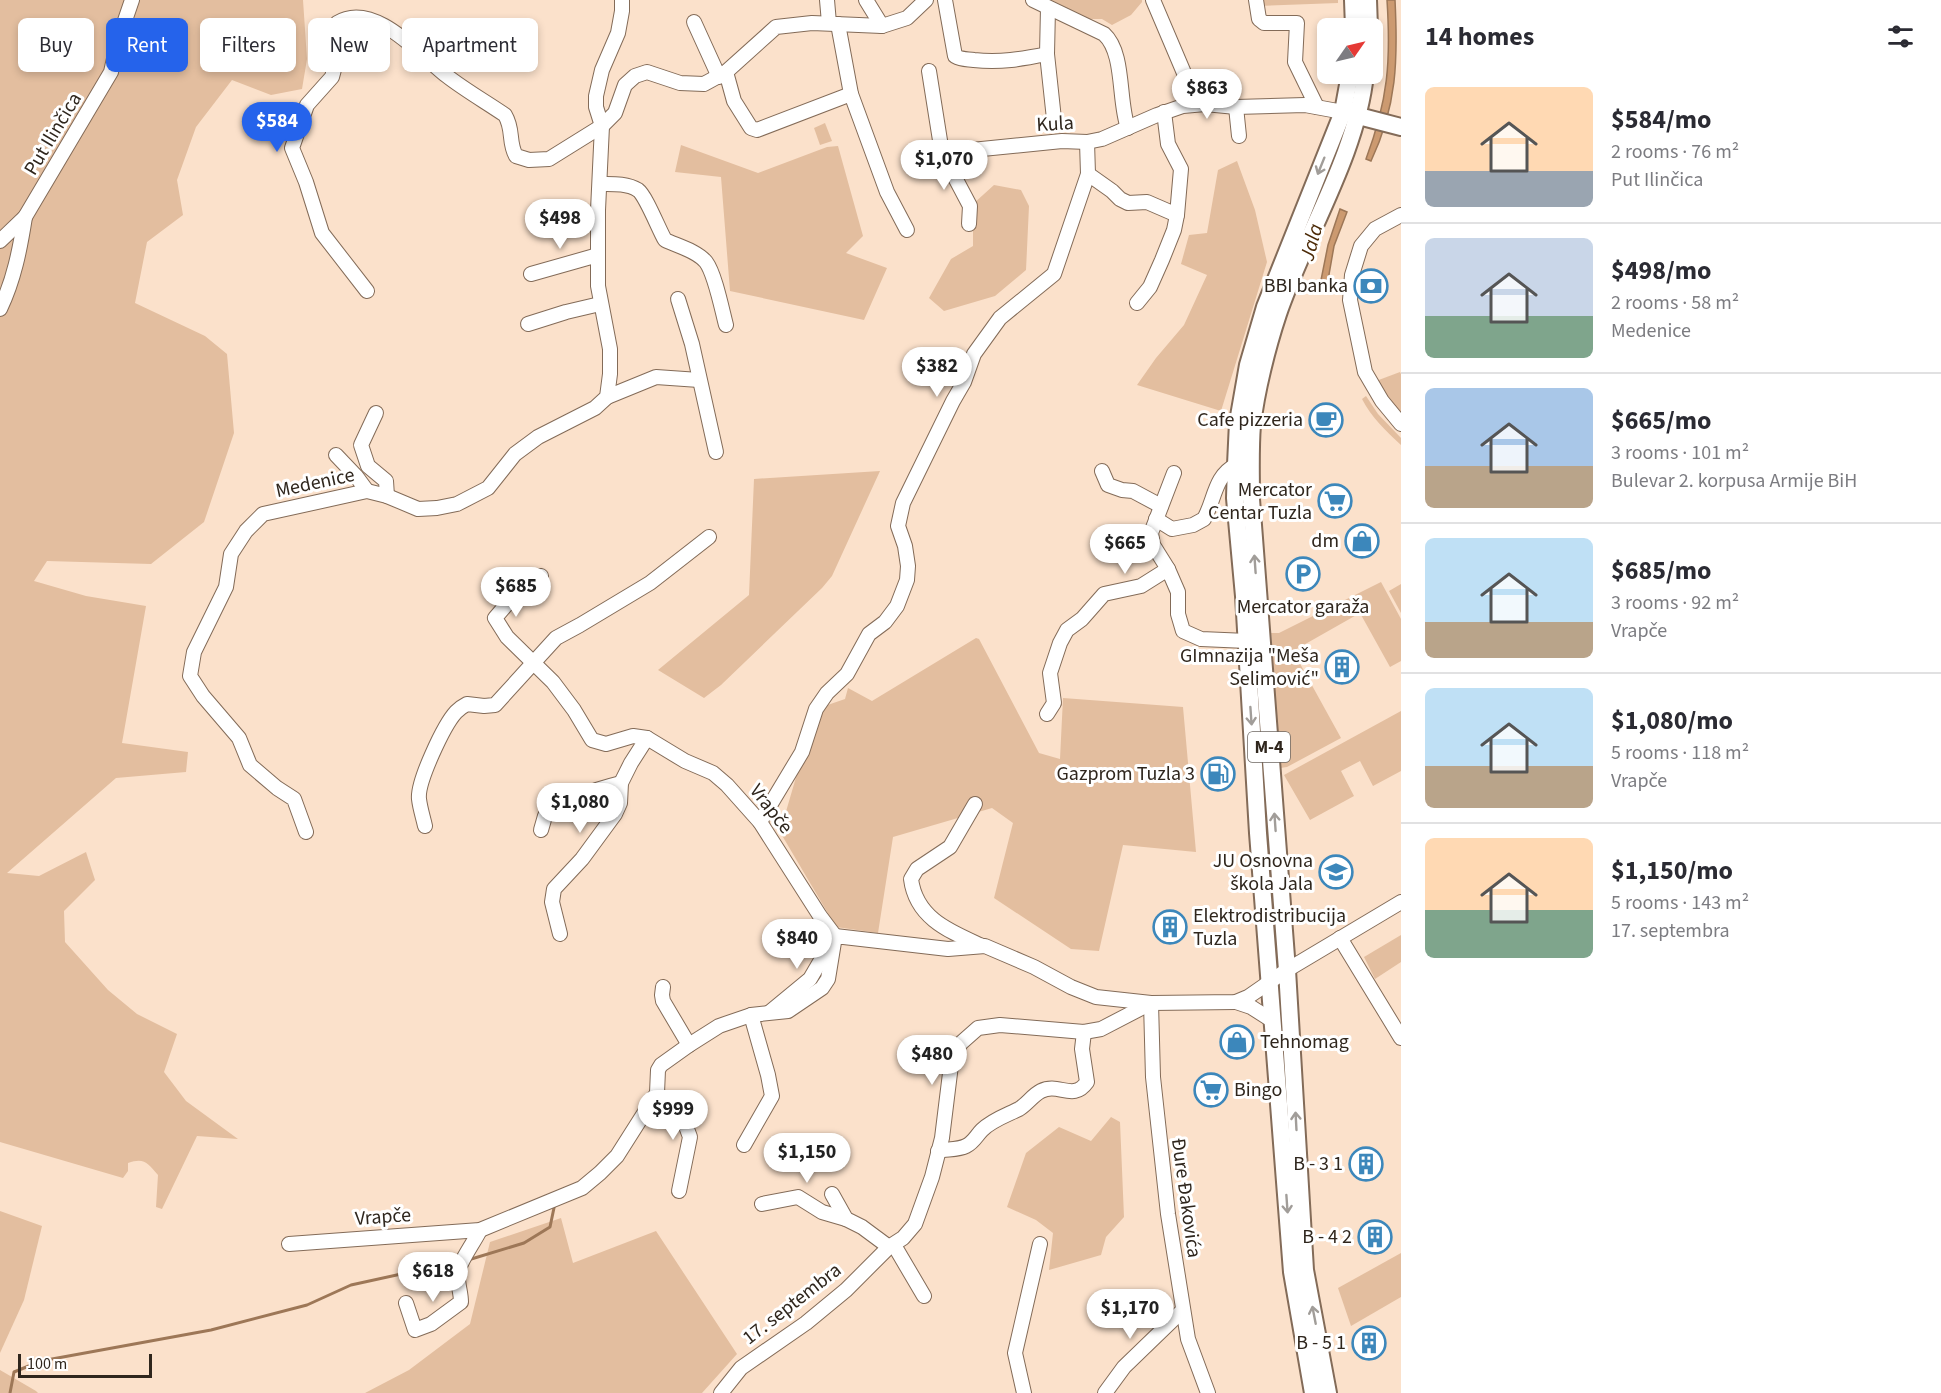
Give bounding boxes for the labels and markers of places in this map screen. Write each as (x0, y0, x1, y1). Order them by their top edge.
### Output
pin: $863 (1171, 69, 1243, 120)
pin: $584 (241, 102, 313, 153)
pin: $1,070 (895, 140, 993, 191)
pin: $498 (524, 199, 596, 250)
bank icon: BBI banka (1353, 268, 1389, 304)
place label: BBI banka (1264, 272, 1348, 300)
pin: $382 (901, 347, 973, 398)
cafe icon: Cafe pizzeria (1308, 402, 1344, 438)
place label: Cafe pizzeria (1197, 406, 1303, 434)
place label: Mercator Centar Tuzla (1208, 476, 1312, 527)
supermarket icon: Mercator Centar Tuzla (1317, 483, 1353, 519)
shop icon: dm (1344, 523, 1380, 559)
pin: $665 (1089, 524, 1161, 575)
place label: dm (1311, 527, 1339, 555)
parking icon: Mercator garaža (1285, 556, 1321, 592)
pin: $685 (480, 567, 552, 618)
place label: Mercator garaža (1237, 593, 1369, 621)
place label: GImnazija "Meša Selimović" (1180, 642, 1319, 693)
building icon: GImnazija "Meša Selimović" (1324, 649, 1360, 685)
fuel station icon: Gazprom Tuzla 3 (1200, 756, 1236, 792)
place label: Gazprom Tuzla 3 (1057, 760, 1195, 788)
pin: $1,080 (531, 783, 629, 834)
place label: JU Osnovna škola Jala (1213, 847, 1313, 898)
school or university icon: JU Osnovna škola Jala (1318, 854, 1354, 890)
place label: Elektrodistribucija Tuzla (1193, 902, 1346, 953)
building icon: Elektrodistribucija Tuzla (1152, 909, 1188, 945)
pin: $840 (761, 919, 833, 970)
shop icon: Tehnomag (1219, 1024, 1255, 1060)
place label: Tehnomag (1260, 1028, 1349, 1056)
pin: $480 (896, 1035, 968, 1086)
supermarket icon: Bingo (1193, 1072, 1229, 1108)
place label: Bingo (1234, 1076, 1282, 1104)
pin: $999 (637, 1090, 709, 1141)
pin: $1,150 (758, 1133, 856, 1184)
building icon: B - 3 1 (1348, 1146, 1384, 1182)
place label: B - 3 1 (1293, 1150, 1343, 1178)
building icon: B - 4 2 (1357, 1219, 1393, 1255)
place label: B - 4 2 (1302, 1223, 1352, 1251)
pin: $618 (397, 1252, 469, 1303)
pin: $1,170 (1081, 1289, 1179, 1340)
building icon: B - 5 1 (1351, 1325, 1387, 1361)
place label: B - 5 1 (1296, 1329, 1346, 1357)

